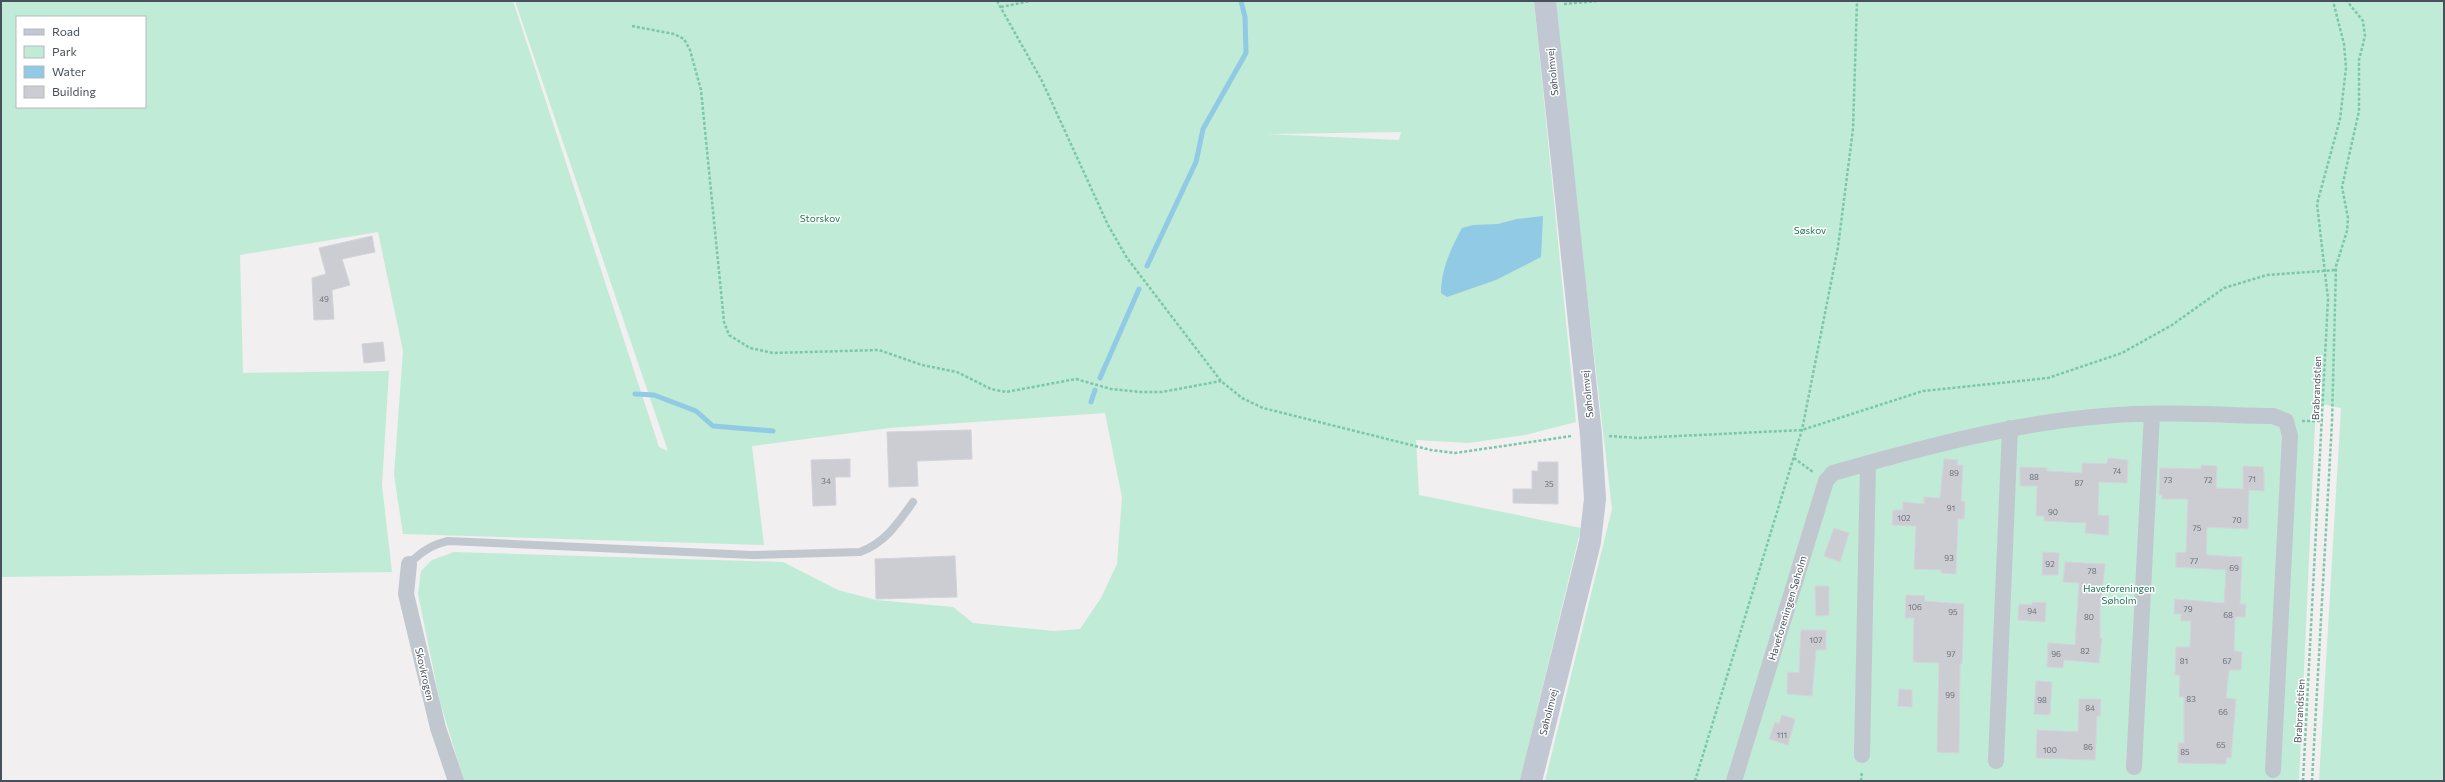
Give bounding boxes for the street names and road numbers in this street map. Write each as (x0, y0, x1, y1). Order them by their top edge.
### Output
street label: Søholmvej (1544, 48, 1560, 96)
street label: Brabrandstien (2309, 356, 2323, 420)
street label: Søholmvej (1579, 370, 1595, 418)
street label: Haveforeningen Søholm (1765, 554, 1809, 662)
street label: Skovkrogen (413, 647, 437, 701)
street label: Brabrandstien (2291, 679, 2307, 743)
street label: Søholmvej (1536, 688, 1560, 736)

